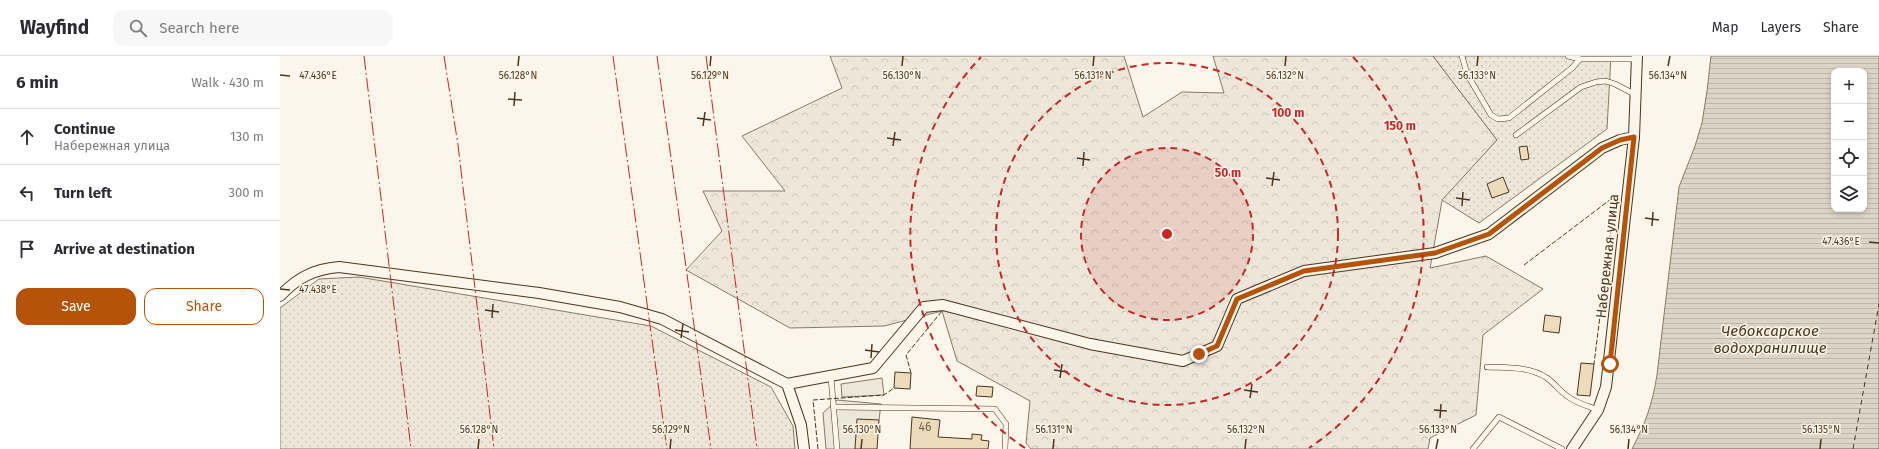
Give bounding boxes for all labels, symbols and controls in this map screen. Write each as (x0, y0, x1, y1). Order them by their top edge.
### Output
search box (113, 10, 393, 46)
text: Wayfind (20, 16, 89, 39)
icon: search (127, 17, 149, 39)
text: Search here (159, 19, 239, 37)
text: Map (1712, 19, 1738, 36)
text: Layers (1760, 19, 1801, 36)
text: Share (1823, 19, 1859, 36)
map controls (1831, 68, 1867, 212)
button: + (1831, 68, 1867, 104)
text: 47.436°E (299, 70, 337, 82)
text: 56.128°N (499, 70, 537, 82)
text: 56.129°N (691, 70, 729, 82)
text: 56.130°N (883, 70, 921, 82)
text: 56.131°N (1074, 70, 1112, 82)
text: 56.132°N (1266, 70, 1304, 82)
text: 56.133°N (1458, 70, 1496, 82)
text: 56.134°N (1649, 70, 1687, 82)
text: 6 min (16, 72, 59, 93)
text: Walk · 430 m (191, 75, 264, 90)
button: − (1831, 104, 1867, 140)
text: 100 m (1272, 106, 1304, 120)
text: 150 m (1384, 119, 1416, 133)
text: Continue (54, 120, 115, 138)
icon: ahead (16, 126, 38, 148)
text: 130 m (230, 129, 264, 144)
text: Набережная улица (54, 138, 170, 153)
button: locate (1831, 140, 1867, 176)
text: 50 m (1215, 166, 1241, 180)
button: layers (1831, 176, 1867, 212)
icon: left (16, 182, 38, 204)
text: Turn left (54, 184, 112, 202)
text: 300 m (228, 185, 264, 200)
street label: Набережная улица (1593, 193, 1622, 319)
centre of rings (1160, 227, 1174, 241)
text: 47.436°E (1822, 236, 1860, 248)
icon: arrive (16, 238, 38, 260)
text: Arrive at destination (54, 240, 195, 258)
text: 47.438°E (299, 284, 337, 296)
button: Save (16, 288, 136, 325)
button: Share (144, 288, 264, 325)
water label: Чебоксарское водохранилище (1713, 322, 1827, 357)
route end (1190, 345, 1208, 363)
route start (1601, 355, 1619, 373)
house number: 46 (919, 420, 931, 434)
text: 56.128°N (460, 424, 498, 436)
text: 56.129°N (652, 424, 690, 436)
text: 56.130°N (843, 424, 881, 436)
text: 56.131°N (1035, 424, 1073, 436)
text: 56.132°N (1227, 424, 1265, 436)
text: 56.133°N (1419, 424, 1457, 436)
text: 56.134°N (1610, 424, 1648, 436)
text: 56.135°N (1802, 424, 1840, 436)

